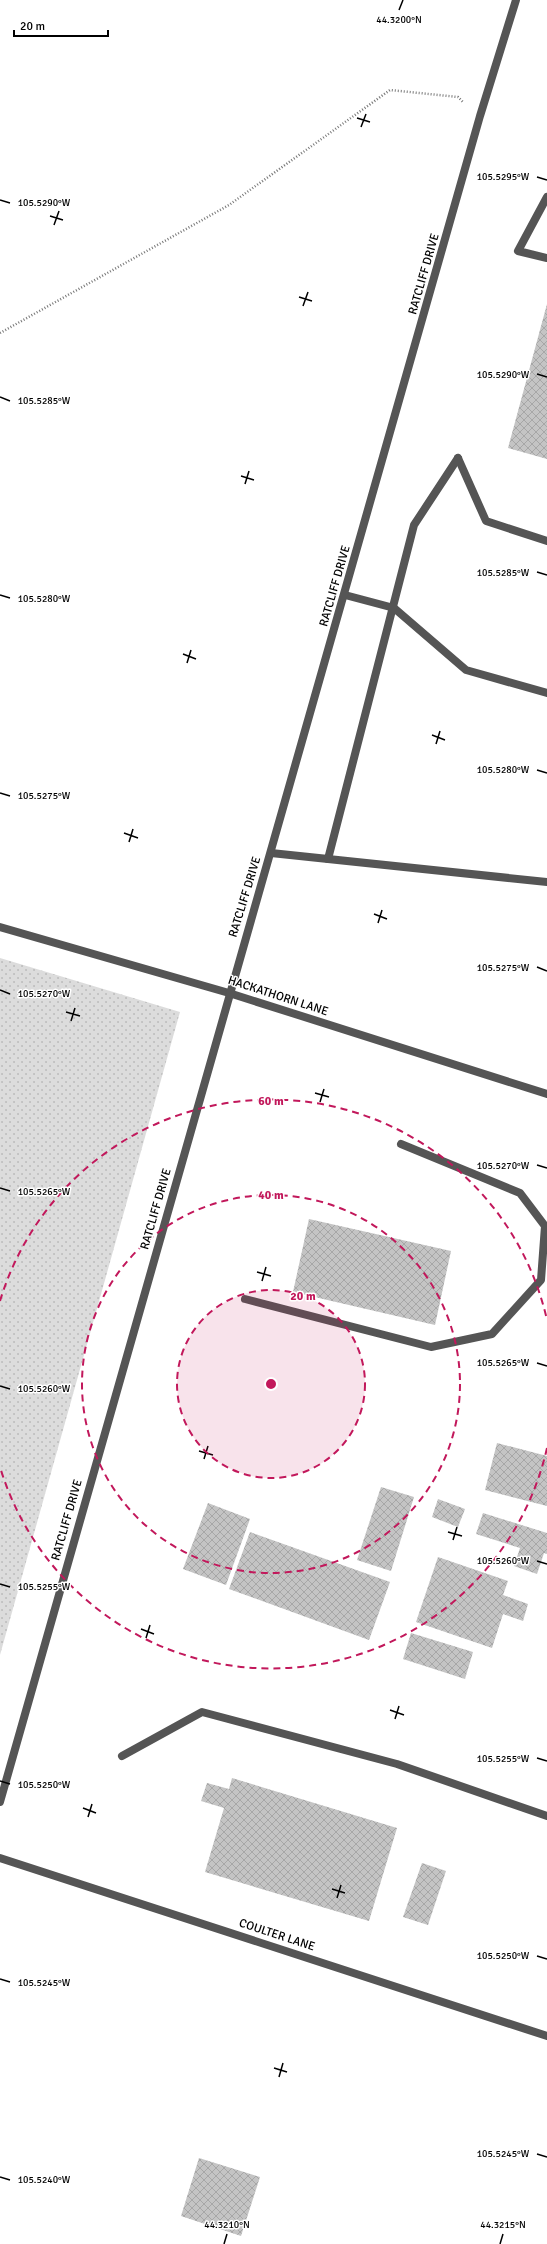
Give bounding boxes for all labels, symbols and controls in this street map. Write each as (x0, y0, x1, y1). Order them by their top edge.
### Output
scale bar (14, 12, 108, 38)
text: 44.3200°N (376, 14, 422, 26)
text: 20 m (20, 19, 45, 34)
text: 105.5295°W (477, 171, 530, 183)
text: 105.5290°W (18, 197, 71, 209)
street label: RATCLIFF DRIVE (405, 232, 443, 316)
text: 105.5290°W (477, 369, 530, 381)
text: 105.5285°W (18, 395, 71, 407)
street label: RATCLIFF DRIVE (316, 544, 354, 628)
text: 105.5285°W (477, 567, 530, 579)
text: 105.5280°W (18, 593, 71, 605)
text: 105.5280°W (477, 764, 530, 776)
text: 105.5275°W (18, 790, 71, 802)
street label: RATCLIFF DRIVE (226, 855, 264, 939)
text: 105.5275°W (477, 962, 530, 974)
street label: HACKATHORN LANE (226, 973, 330, 1019)
text: 105.5270°W (18, 988, 71, 1000)
text: 60 m (258, 1094, 284, 1109)
text: 105.5270°W (477, 1160, 530, 1172)
street label: RATCLIFF DRIVE (137, 1167, 175, 1251)
text: 105.5265°W (18, 1186, 71, 1198)
text: 40 m (258, 1188, 284, 1203)
text: 20 m (290, 1289, 316, 1304)
text: 105.5265°W (477, 1357, 530, 1369)
centre of rings (264, 1377, 278, 1391)
text: 105.5260°W (18, 1383, 71, 1395)
street label: RATCLIFF DRIVE (48, 1478, 86, 1562)
text: 105.5260°W (477, 1555, 530, 1567)
text: 105.5255°W (18, 1581, 71, 1593)
text: 105.5255°W (477, 1753, 530, 1765)
text: 105.5250°W (18, 1779, 71, 1791)
street label: COULTER LANE (237, 1916, 317, 1954)
text: 105.5250°W (477, 1950, 530, 1962)
text: 105.5245°W (18, 1977, 71, 1989)
text: 105.5245°W (477, 2148, 530, 2160)
text: 105.5240°W (18, 2174, 71, 2186)
text: 44.3210°N (204, 2219, 250, 2231)
text: 44.3215°N (480, 2219, 526, 2231)

